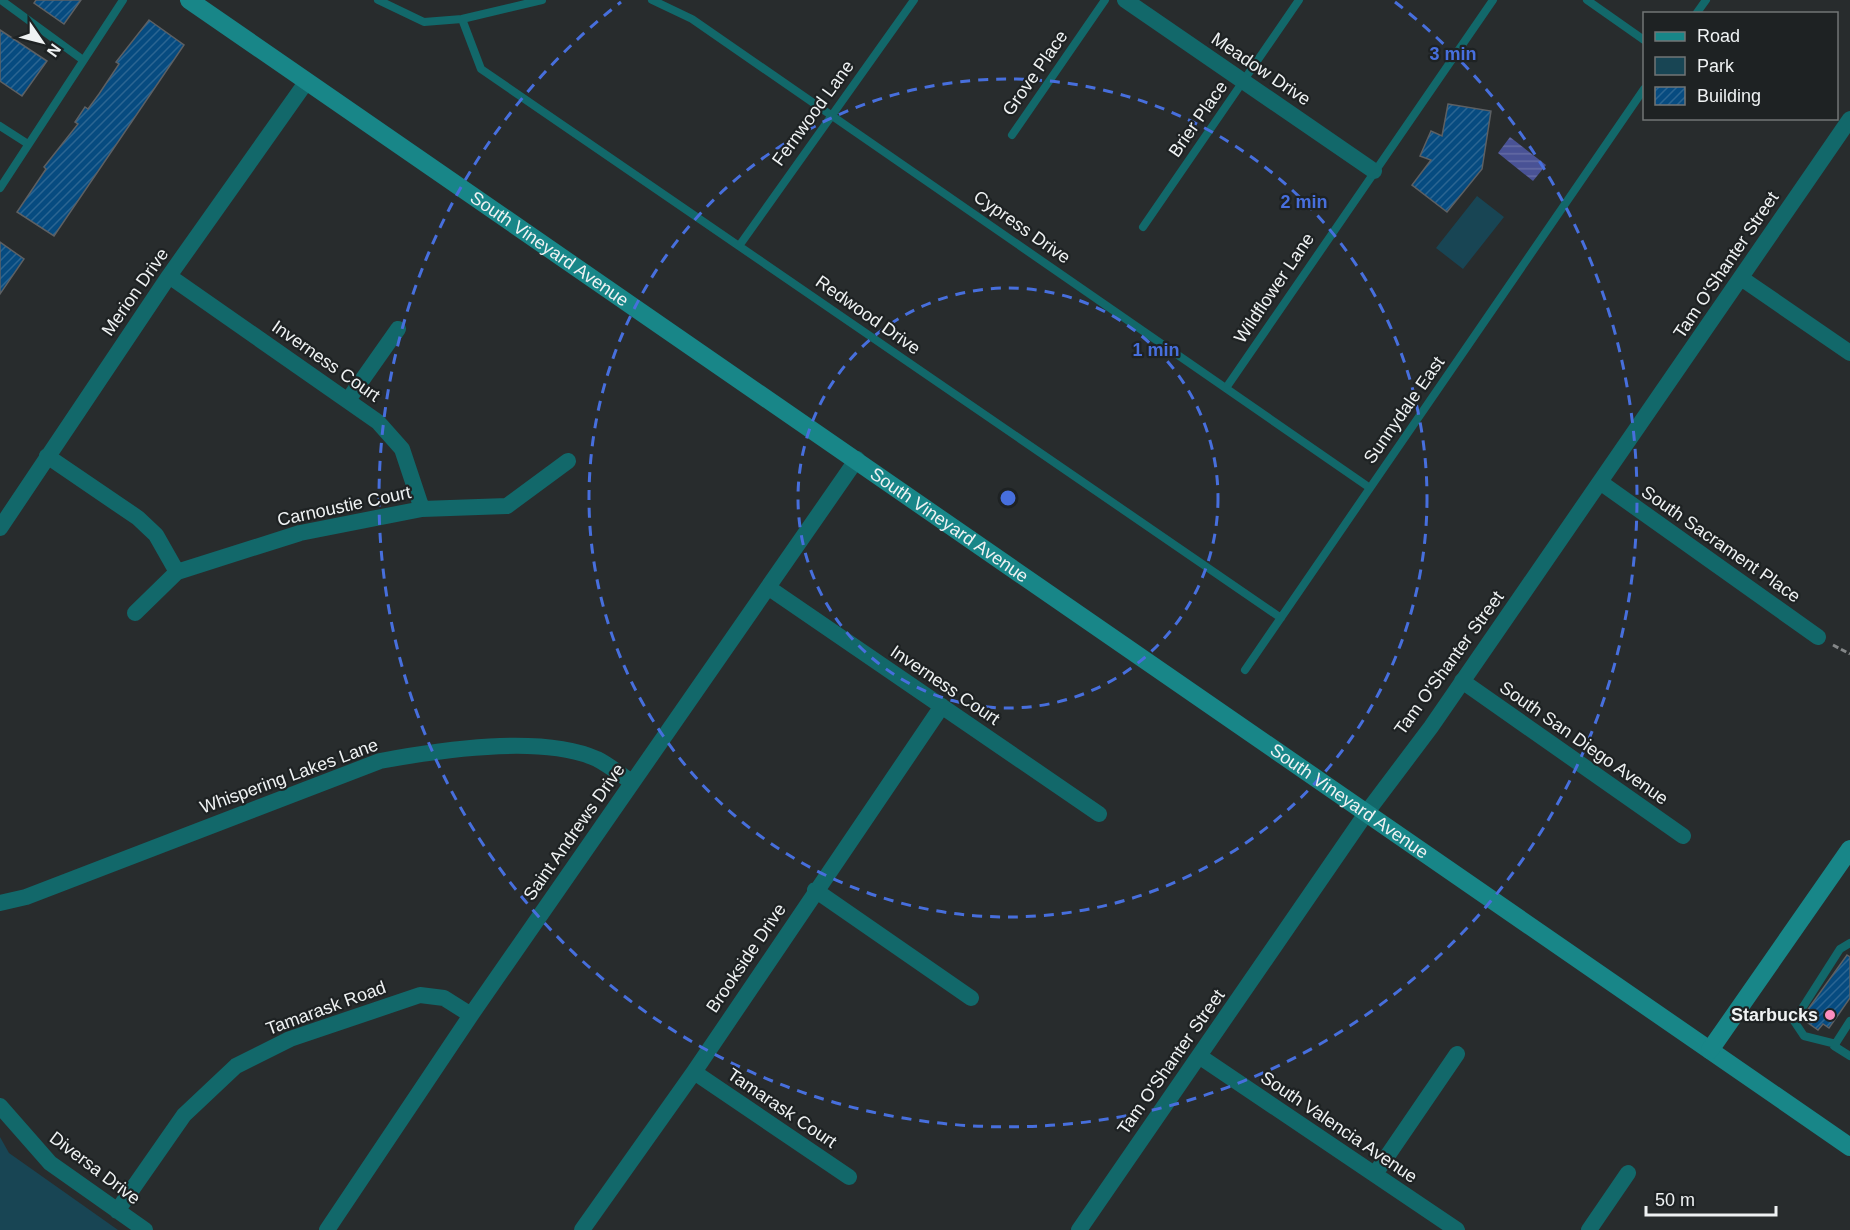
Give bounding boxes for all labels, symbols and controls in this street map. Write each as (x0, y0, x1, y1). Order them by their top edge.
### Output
north arrow (12, 12, 72, 72)
legend (1643, 12, 1838, 120)
text: Road (1697, 26, 1740, 46)
street label: Grove Place (998, 27, 1072, 119)
street label: Meadow Drive (1208, 29, 1314, 109)
text: N (44, 41, 64, 60)
text: 3 min (1429, 44, 1477, 64)
text: Park (1697, 56, 1735, 76)
street label: Fernwood Lane (768, 57, 858, 169)
street label: Brier Place (1165, 77, 1231, 161)
text: Building (1697, 86, 1761, 106)
street label: Cypress Drive (970, 186, 1074, 268)
street label: South Vineyard Avenue (467, 187, 632, 310)
street label: Tam O'Shanter Street (1669, 188, 1783, 342)
text: 2 min (1280, 192, 1328, 212)
street label: Wildflower Lane (1230, 229, 1318, 347)
street label: Merion Drive (98, 244, 172, 340)
street label: Redwood Drive (812, 272, 924, 358)
street label: Inverness Court (268, 316, 384, 406)
text: 1 min (1132, 340, 1180, 360)
street label: Sunnydale East (1360, 353, 1448, 467)
street label: South Vineyard Avenue (866, 464, 1032, 587)
street label: Carnoustie Court (275, 482, 413, 530)
street label: South Sacrament Place (1638, 482, 1804, 606)
centre of rings (998, 488, 1018, 508)
street label: Tam O'Shanter Street (1390, 587, 1508, 739)
street label: Inverness Court (887, 641, 1003, 729)
street label: South San Diego Avenue (1496, 677, 1672, 809)
street label: Whispering Lakes Lane (197, 734, 381, 818)
street label: South Vineyard Avenue (1266, 740, 1432, 863)
street label: Saint Andrews Drive (519, 760, 629, 904)
street label: Brookside Drive (702, 900, 790, 1016)
street label: Tamarask Road (263, 977, 389, 1039)
street label: Tam O'Shanter Street (1113, 986, 1229, 1138)
place label: Starbucks (1731, 1005, 1818, 1025)
marker: Starbucks (1823, 1008, 1837, 1022)
street label: Tamarask Court (724, 1064, 840, 1152)
street label: South Valencia Avenue (1257, 1067, 1421, 1187)
street label: Diversa Drive (46, 1128, 144, 1208)
scale bar (1646, 1179, 1776, 1217)
text: 50 m (1655, 1190, 1695, 1210)

